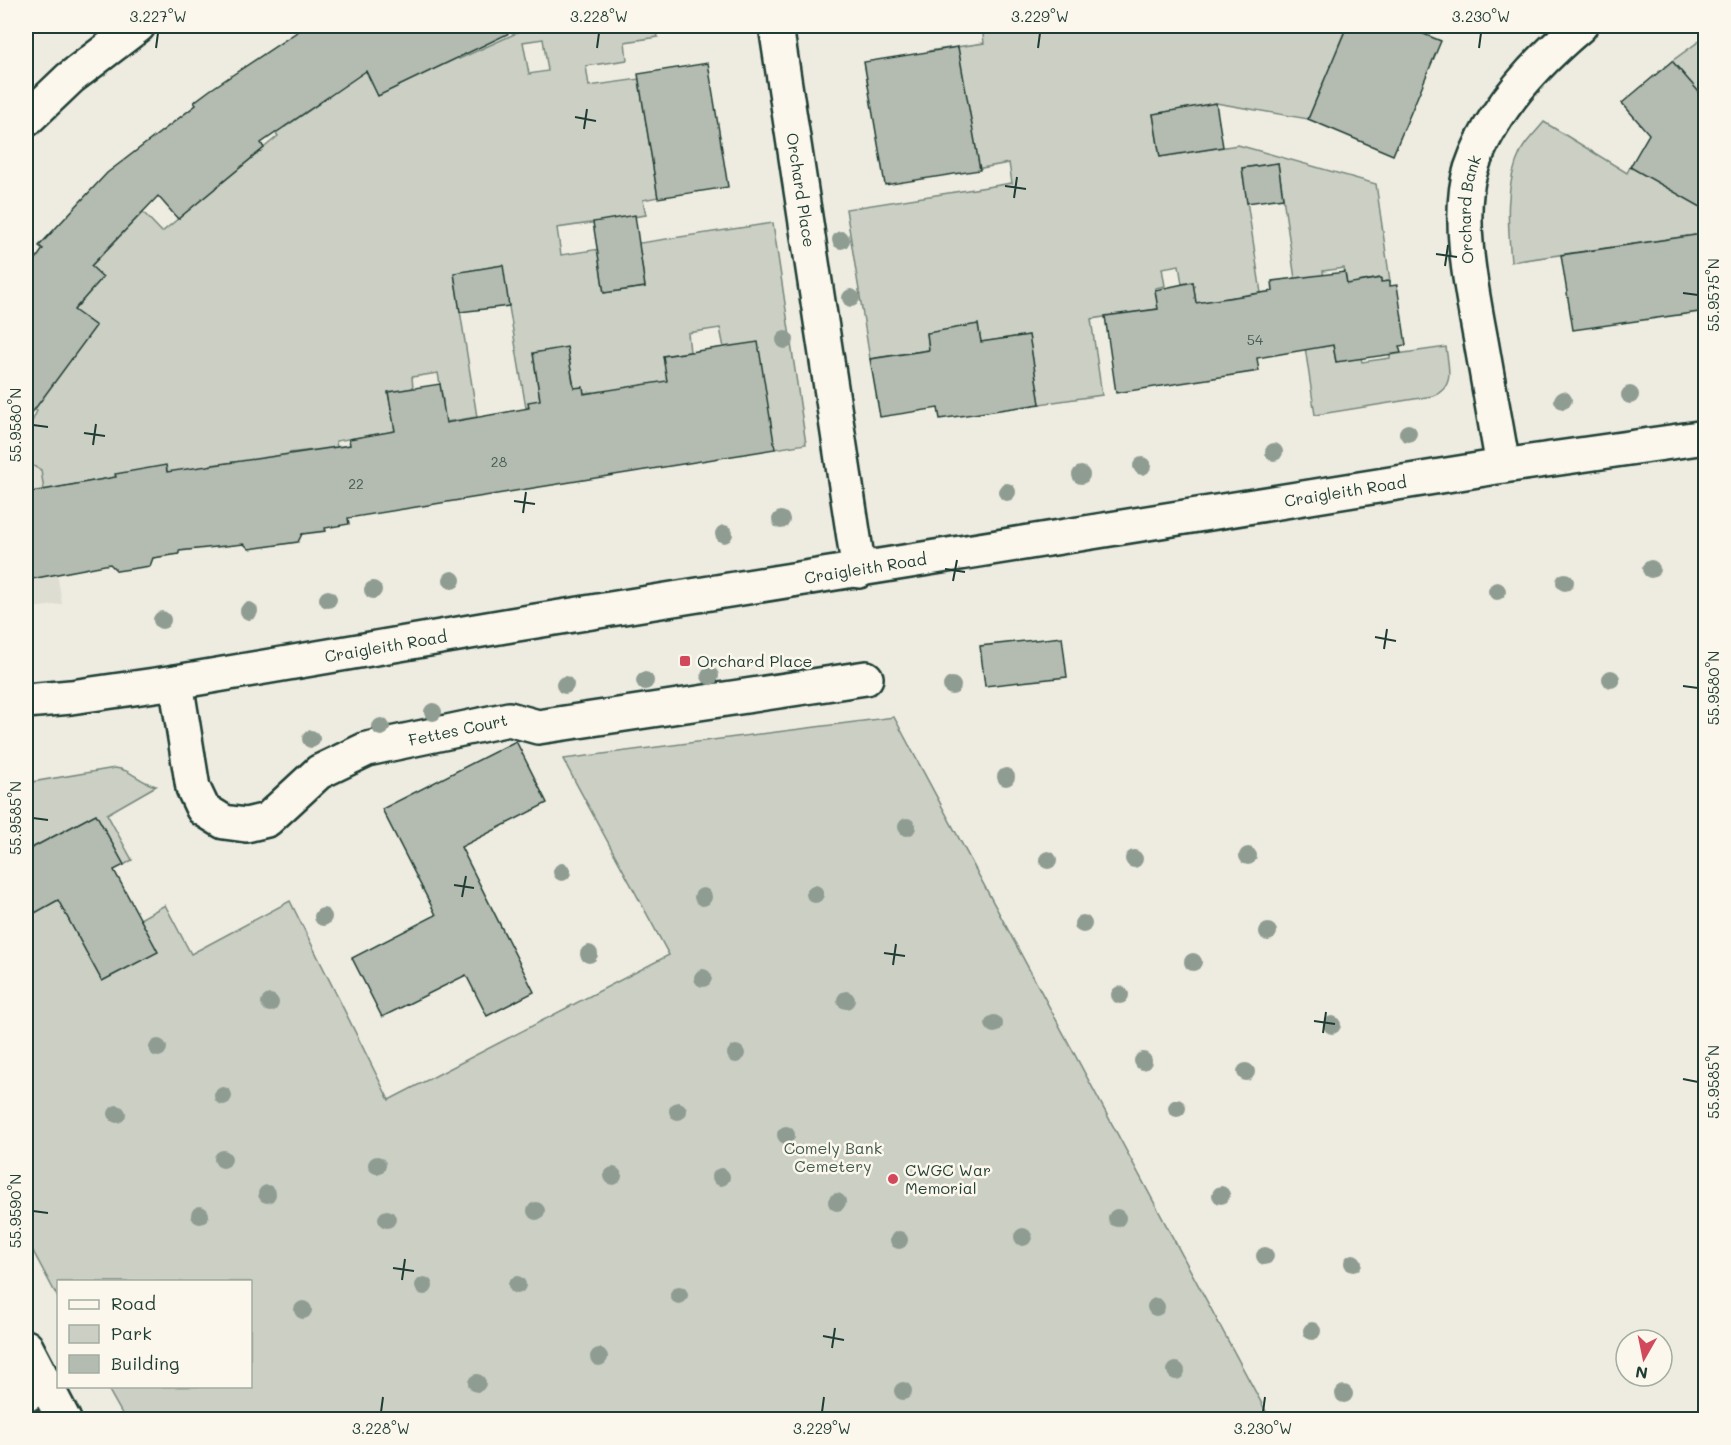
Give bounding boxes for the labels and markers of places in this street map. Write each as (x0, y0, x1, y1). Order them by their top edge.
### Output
place label: Orchard Place (697, 650, 812, 671)
marker: Orchard Place (678, 654, 692, 668)
place label: CWGC War Memorial (905, 1159, 991, 1198)
marker: CWGC War Memorial (886, 1172, 900, 1186)

